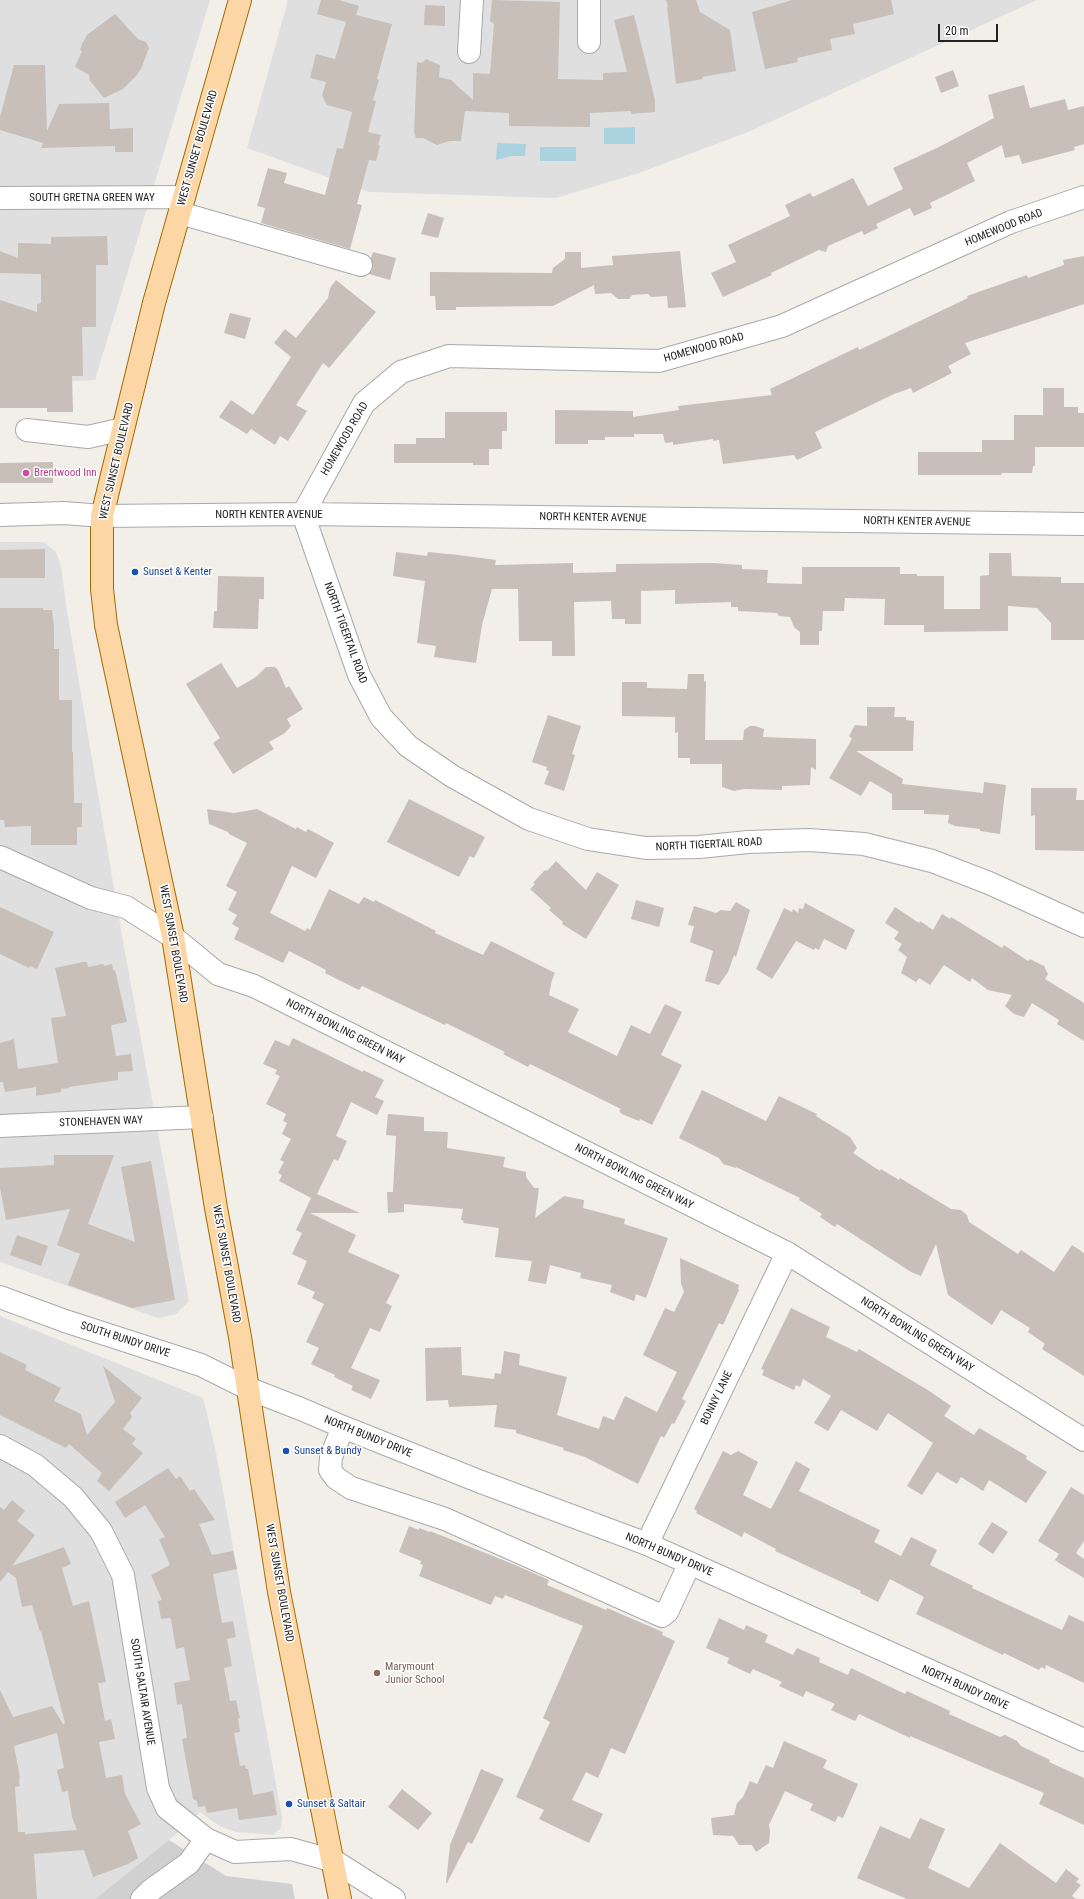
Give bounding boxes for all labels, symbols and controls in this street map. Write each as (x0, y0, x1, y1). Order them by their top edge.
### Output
scale bar (940, 16, 1000, 42)
text: 20 m (945, 24, 969, 38)
street label: WEST SUNSET BOULEVARD (175, 89, 221, 207)
street label: SOUTH GRETNA GREEN WAY (29, 191, 155, 205)
street label: HOMEWOOD ROAD (963, 206, 1045, 250)
street label: HOMEWOOD ROAD (662, 330, 746, 366)
street label: HOMEWOOD ROAD (319, 400, 371, 478)
street label: WEST SUNSET BOULEVARD (97, 401, 137, 521)
place label: Brentwood Inn (34, 466, 97, 480)
marker: Brentwood Inn (21, 468, 31, 478)
street label: NORTH KENTER AVENUE (215, 508, 323, 522)
street label: NORTH KENTER AVENUE (539, 510, 647, 526)
street label: NORTH KENTER AVENUE (863, 514, 971, 530)
place label: Sunset & Kenter (143, 565, 212, 579)
marker: Sunset & Kenter (130, 567, 140, 577)
street label: NORTH TIGERTAIL ROAD (321, 581, 369, 685)
street label: NORTH TIGERTAIL ROAD (655, 836, 763, 854)
street label: WEST SUNSET BOULEVARD (156, 884, 190, 1004)
street label: NORTH BOWLING GREEN WAY (284, 996, 406, 1068)
street label: STONEHAVEN WAY (59, 1114, 143, 1130)
street label: NORTH BOWLING GREEN WAY (573, 1141, 695, 1213)
street label: WEST SUNSET BOULEVARD (209, 1204, 243, 1324)
street label: NORTH BOWLING GREEN WAY (858, 1295, 976, 1375)
street label: SOUTH BUNDY DRIVE (79, 1319, 171, 1361)
street label: BONNY LANE (698, 1369, 736, 1427)
street label: NORTH BUNDY DRIVE (322, 1413, 414, 1461)
place label: Sunset & Bundy (294, 1444, 361, 1458)
marker: Sunset & Bundy (281, 1446, 291, 1456)
street label: WEST SUNSET BOULEVARD (262, 1523, 296, 1643)
street label: NORTH BUNDY DRIVE (623, 1531, 715, 1579)
street label: SOUTH SALTAIR AVENUE (127, 1638, 157, 1746)
place label: Marymount Junior School (385, 1660, 445, 1686)
street label: NORTH BUNDY DRIVE (919, 1663, 1011, 1713)
marker: Marymount Junior School (372, 1668, 382, 1678)
place label: Sunset & Saltair (297, 1797, 366, 1811)
marker: Sunset & Saltair (284, 1799, 294, 1809)

